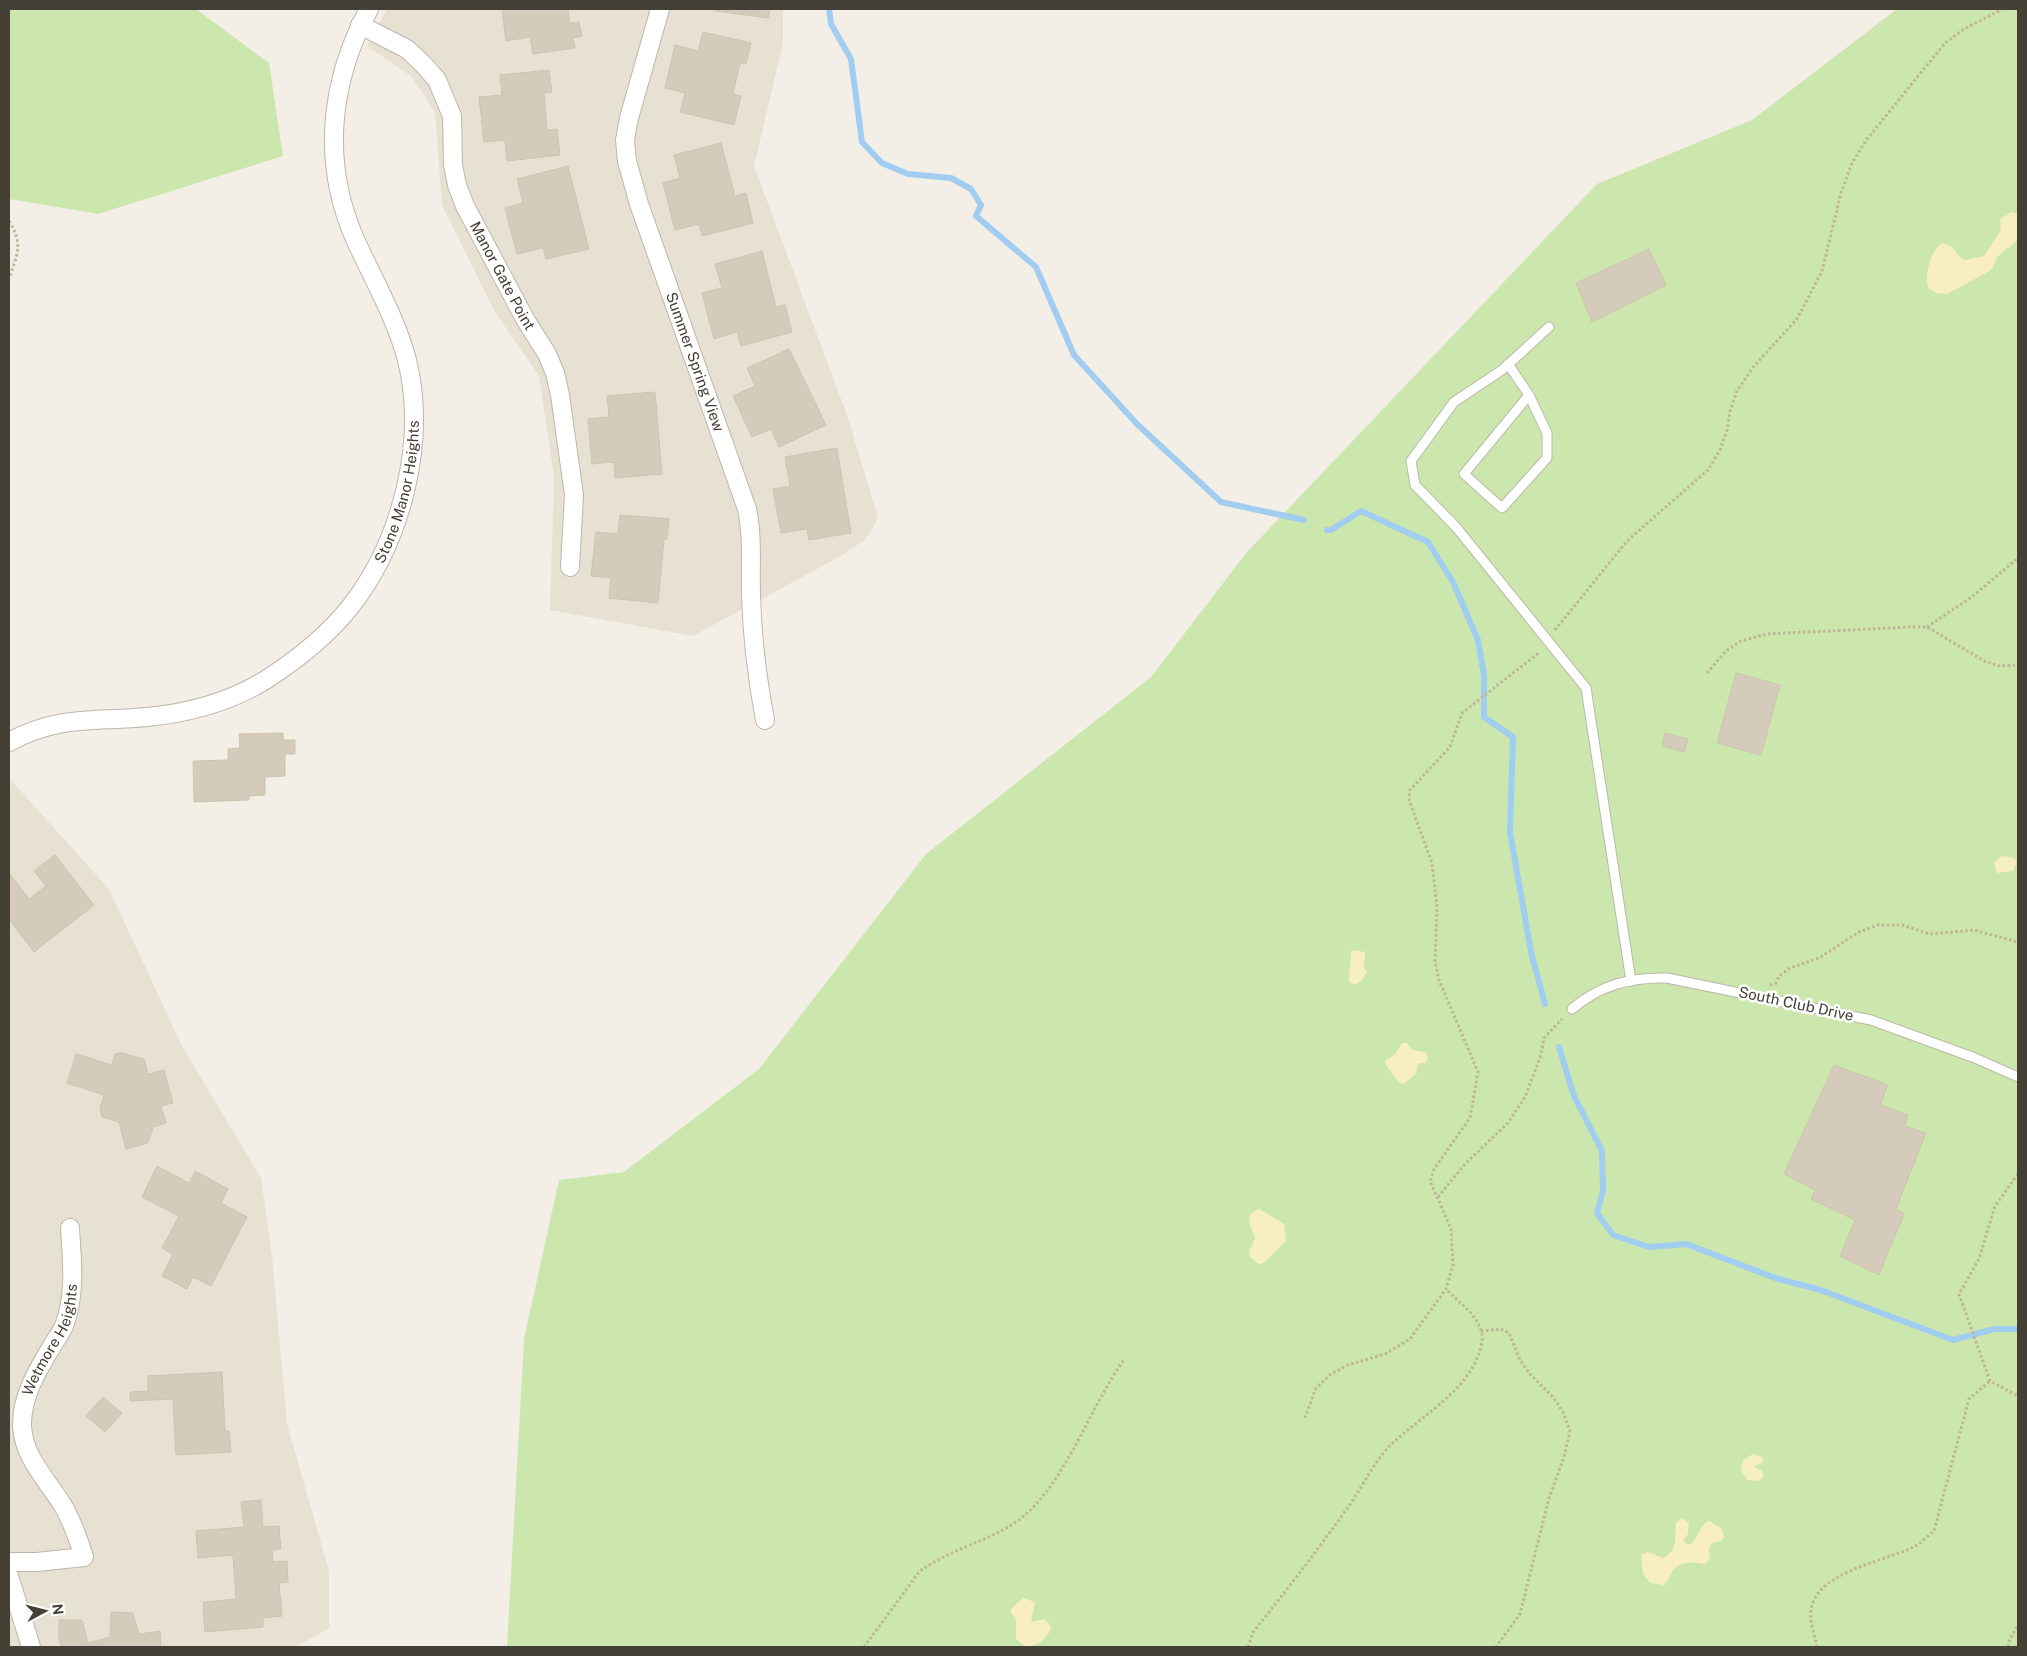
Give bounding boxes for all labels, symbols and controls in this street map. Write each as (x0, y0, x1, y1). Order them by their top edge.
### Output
street label: Manor Gate Point (467, 218, 539, 333)
street label: Summer Spring View (663, 290, 728, 434)
street label: Stone Manor Heights (371, 420, 422, 566)
street label: South Club Drive (1737, 983, 1855, 1024)
street label: Wetmore Heights (18, 1283, 80, 1398)
north arrow (20, 1586, 70, 1636)
text: N (49, 1603, 67, 1616)

